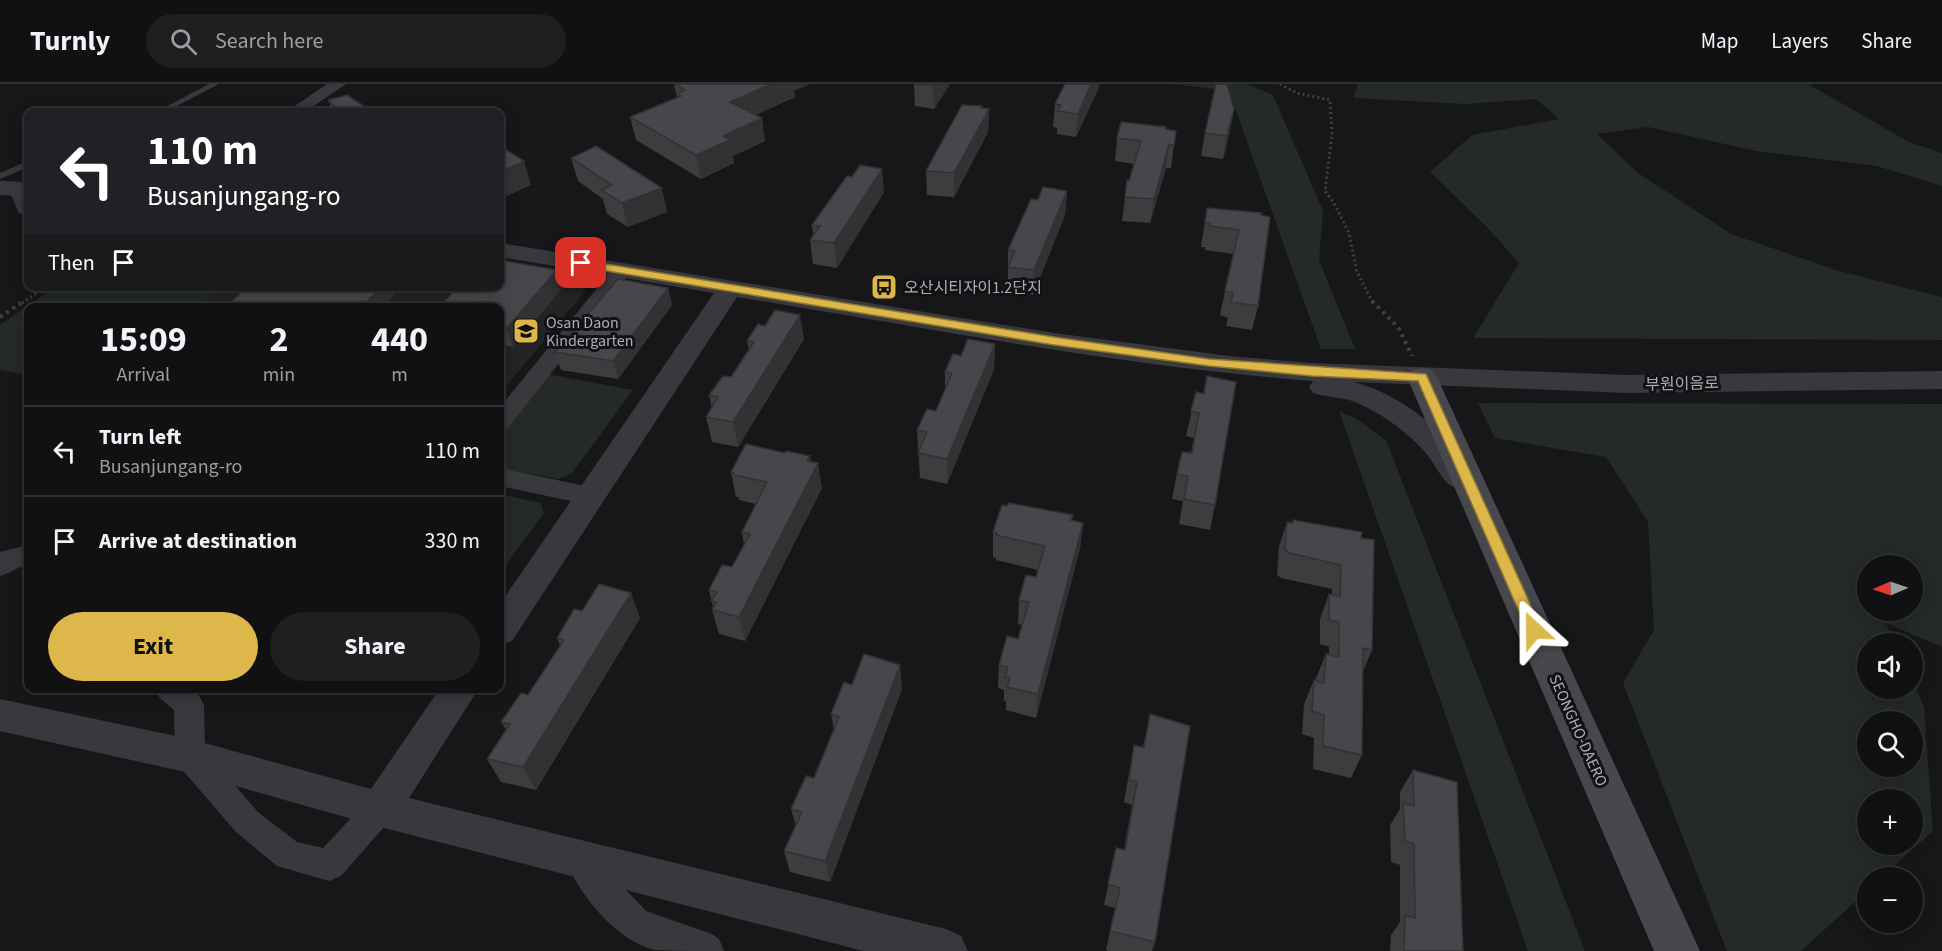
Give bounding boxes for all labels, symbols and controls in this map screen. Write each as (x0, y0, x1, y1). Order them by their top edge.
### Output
search box (146, 14, 566, 68)
text: Turnly (30, 21, 110, 61)
icon: search (167, 25, 200, 58)
text: Search here (215, 25, 324, 57)
text: Map (1701, 26, 1738, 56)
text: Layers (1771, 26, 1828, 56)
text: Share (1861, 26, 1912, 56)
text: 110 m (147, 121, 258, 181)
icon: left (48, 132, 126, 210)
text: Busanjungang-ro (147, 177, 341, 216)
pin (555, 237, 606, 288)
icon: arrive (107, 246, 140, 279)
icon: arrive (564, 246, 597, 279)
text: Then (48, 247, 95, 279)
bus stop icon: 오산시티자이1.2단지 (869, 272, 899, 302)
place label: 오산시티자이1.2단지 (904, 277, 1042, 299)
place label: Osan Daon Kindergarten (546, 312, 633, 352)
text: 15:09 (100, 314, 187, 365)
text: 2 (269, 314, 288, 365)
text: 440 (371, 314, 428, 365)
school or university icon: Osan Daon Kindergarten (511, 316, 541, 346)
text: Arrival (116, 361, 170, 389)
text: min (263, 361, 295, 389)
text: m (391, 361, 408, 389)
street label: 부원이음로 (1645, 372, 1719, 396)
text: Turn left (99, 421, 181, 453)
icon: left (48, 435, 81, 468)
text: 110 m (425, 435, 480, 467)
text: Busanjungang-ro (99, 453, 242, 481)
icon: arrive (48, 525, 81, 558)
text: Arrive at destination (99, 525, 297, 557)
text: 330 m (425, 525, 480, 557)
north arrow (1857, 555, 1923, 621)
map controls (1857, 555, 1923, 933)
position arrow (1502, 598, 1566, 662)
button: Exit (48, 612, 258, 681)
button: Share (270, 612, 480, 681)
button: sound (1857, 633, 1923, 699)
street label: SEONGHO-DAERO (1544, 671, 1613, 790)
button: search (1857, 711, 1923, 777)
button: + (1857, 789, 1923, 855)
button: − (1857, 867, 1923, 933)

